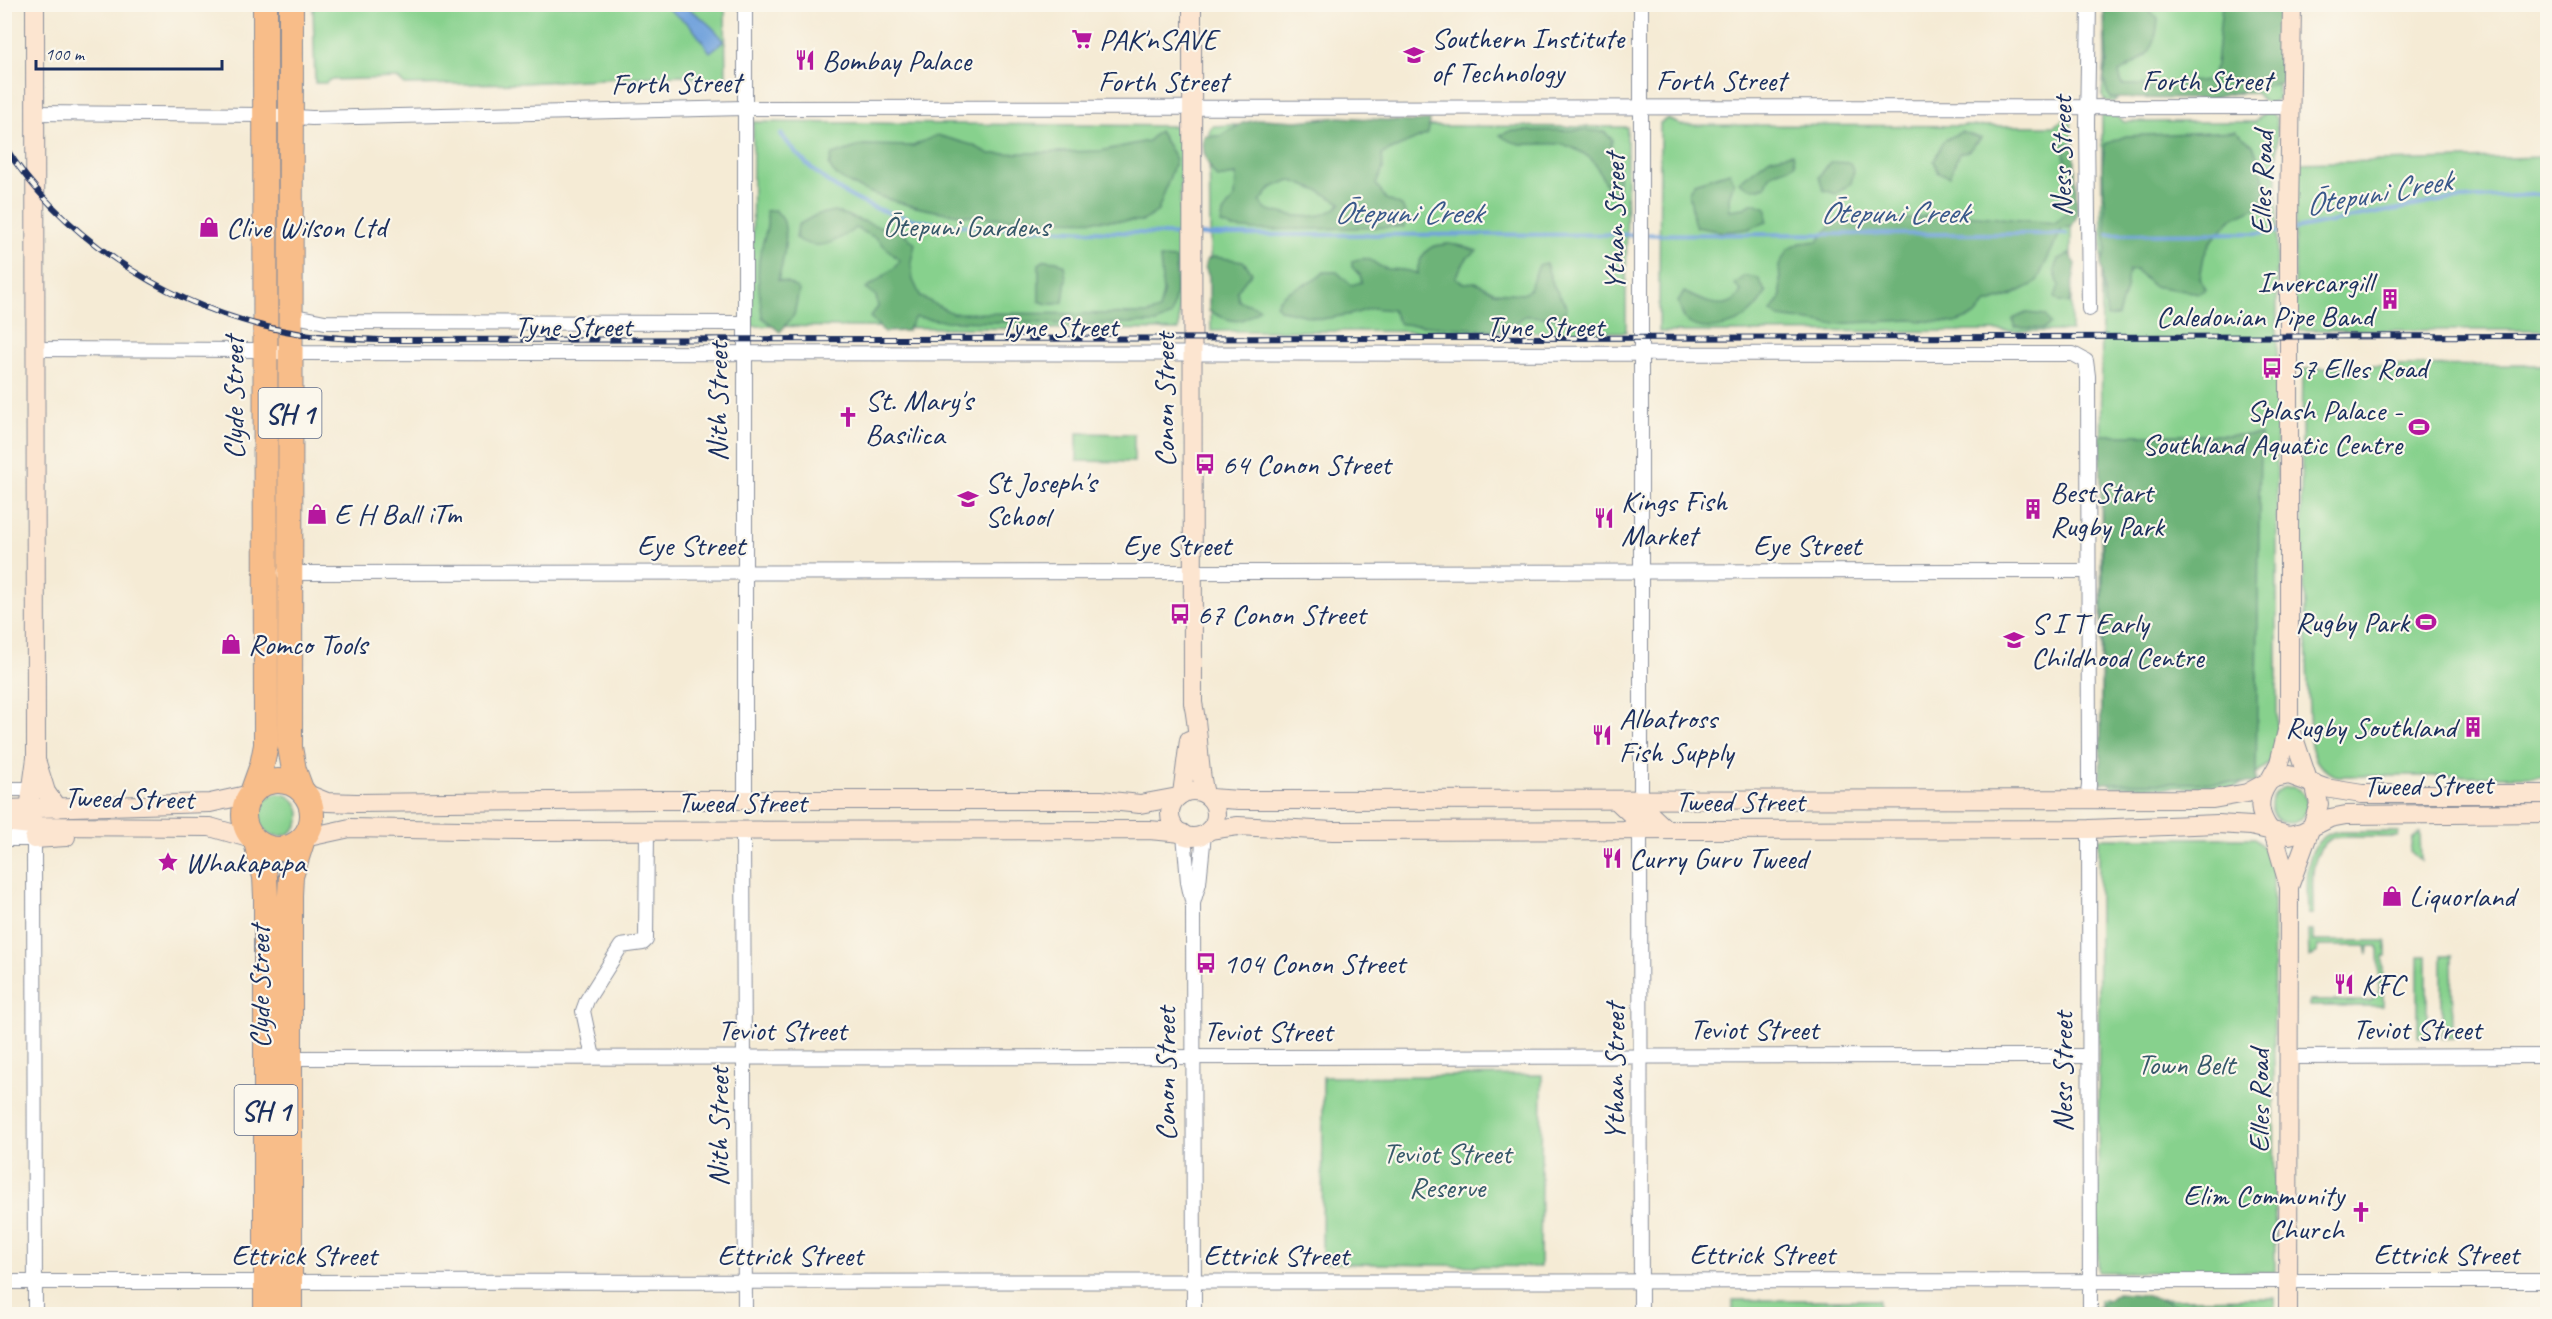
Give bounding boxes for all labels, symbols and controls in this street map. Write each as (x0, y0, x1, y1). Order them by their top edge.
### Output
place label: Southern Institute of Technology (1431, 19, 1626, 91)
place label: PAK'nSAVE (1099, 20, 1221, 58)
supermarket icon: PAK'nSAVE (1070, 27, 1094, 51)
scale bar (36, 33, 222, 71)
place label: Bombay Palace (822, 41, 973, 79)
text: 100 m (45, 43, 86, 65)
school or university icon: Southern Institute of Technology (1402, 43, 1426, 67)
restaurant icon: Bombay Palace (793, 48, 817, 72)
street label: Forth Street (1656, 61, 1790, 99)
street label: Forth Street (2142, 61, 2276, 99)
street label: Forth Street (1098, 62, 1232, 100)
street label: Forth Street (611, 63, 745, 103)
street label: Ness Street (2042, 93, 2080, 216)
street label: Elles Road (2242, 127, 2282, 235)
street label: Ythan Street (1595, 149, 1633, 291)
water label: Ōtepuni Creek (2302, 159, 2460, 226)
water label: Ōtepuni Creek (1334, 192, 1487, 233)
water label: Ōtepuni Creek (1820, 192, 1973, 233)
park label: Ōtepuni Gardens (882, 207, 1052, 245)
place label: Clive Wilson Ltd (226, 208, 390, 246)
shop icon: Clive Wilson Ltd (197, 215, 221, 239)
place label: Invercargill Caledonian Pipe Band (2156, 263, 2378, 335)
building icon: Invercargill Caledonian Pipe Band (2378, 287, 2402, 311)
street label: Tyne Street (514, 307, 635, 345)
street label: Tyne Street (1000, 307, 1121, 345)
street label: Tyne Street (1486, 307, 1607, 345)
street label: Conon Street (1145, 330, 1183, 467)
street label: Clyde Street (214, 332, 252, 460)
street label: Nith Street (698, 339, 736, 462)
place label: 57 Elles Road (2289, 349, 2431, 387)
bus stop icon: 57 Elles Road (2260, 356, 2284, 380)
place label: St. Mary's Basilica (865, 381, 976, 453)
road number: SH 1 (258, 388, 322, 438)
place label: Splash Palace - Southland Aquatic Centre (2142, 391, 2404, 463)
church icon: St. Mary's Basilica (836, 405, 860, 429)
sports icon: Splash Palace - Southland Aquatic Centre (2407, 415, 2431, 439)
place label: 64 Conon Street (1222, 445, 1394, 483)
bus stop icon: 64 Conon Street (1193, 452, 1217, 476)
place label: St Joseph's School (985, 463, 1099, 535)
place label: BestStart Rugby Park (2050, 473, 2166, 545)
place label: Kings Fish Market (1621, 482, 1728, 554)
school or university icon: St Joseph's School (956, 487, 980, 511)
place label: E H Ball iTm (334, 495, 463, 533)
building icon: BestStart Rugby Park (2021, 497, 2045, 521)
shop icon: E H Ball iTm (305, 502, 329, 526)
restaurant icon: Kings Fish Market (1592, 506, 1616, 530)
street label: Eye Street (637, 526, 748, 564)
street label: Eye Street (1123, 526, 1234, 564)
street label: Eye Street (1753, 526, 1864, 564)
place label: 67 Conon Street (1197, 595, 1369, 633)
bus stop icon: 67 Conon Street (1168, 602, 1192, 626)
place label: Rugby Park (2295, 603, 2411, 641)
place label: S I T Early Childhood Centre (2031, 604, 2206, 676)
sports icon: Rugby Park (2414, 610, 2438, 634)
place label: Romco Tools (248, 625, 370, 663)
school or university icon: S I T Early Childhood Centre (2002, 628, 2026, 652)
shop icon: Romco Tools (219, 632, 243, 656)
place label: Albatross Fish Supply (1619, 699, 1736, 771)
place label: Rugby Southland (2285, 708, 2460, 746)
building icon: Rugby Southland (2461, 715, 2485, 739)
restaurant icon: Albatross Fish Supply (1590, 723, 1614, 747)
street label: Tweed Street (2363, 765, 2496, 805)
street label: Tweed Street (64, 778, 197, 818)
street label: Tweed Street (1675, 782, 1808, 820)
street label: Tweed Street (677, 783, 810, 821)
place label: Curry Guru Tweed (1629, 839, 1811, 877)
place label: Whakapapa (185, 843, 307, 881)
restaurant icon: Curry Guru Tweed (1600, 846, 1624, 870)
place icon: Whakapapa (156, 850, 180, 874)
place label: Liquorland (2409, 877, 2519, 915)
shop icon: Liquorland (2380, 884, 2404, 908)
street label: Clyde Street (240, 921, 278, 1049)
place label: 104 Conon Street (1223, 944, 1408, 982)
bus stop icon: 104 Conon Street (1194, 951, 1218, 975)
place label: KFC (2361, 965, 2408, 1003)
restaurant icon: KFC (2332, 972, 2356, 996)
street label: Ythan Street (1595, 999, 1633, 1141)
street label: Conon Street (1146, 1004, 1184, 1141)
street label: Ness Street (2043, 1009, 2081, 1132)
street label: Teviot Street (1690, 1010, 1821, 1048)
street label: Teviot Street (2353, 1010, 2484, 1048)
street label: Teviot Street (718, 1011, 849, 1049)
street label: Teviot Street (1204, 1012, 1335, 1050)
park label: Town Belt (2137, 1045, 2238, 1083)
street label: Elles Road (2240, 1045, 2278, 1153)
street label: Nith Street (699, 1064, 737, 1187)
road number: SH 1 (234, 1085, 298, 1135)
park label: Teviot Street Reserve (1383, 1134, 1514, 1206)
place label: Elim Community Church (2183, 1176, 2347, 1248)
church icon: Elim Community Church (2349, 1200, 2373, 1224)
street label: Ettrick Street (1689, 1235, 1838, 1273)
street label: Ettrick Street (2373, 1235, 2522, 1273)
street label: Ettrick Street (231, 1236, 380, 1274)
street label: Ettrick Street (717, 1236, 866, 1274)
street label: Ettrick Street (1203, 1236, 1352, 1274)

